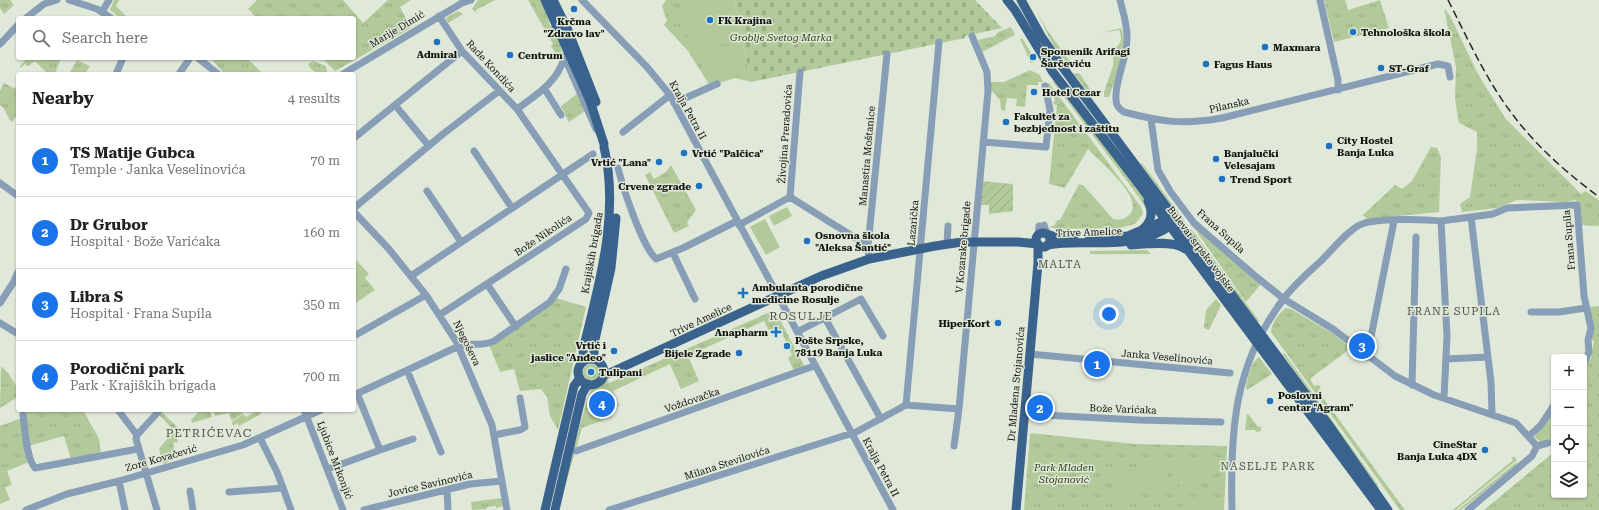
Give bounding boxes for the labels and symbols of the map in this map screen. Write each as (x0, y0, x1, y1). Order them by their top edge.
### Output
marker: Krčma "Zdravo lav" (569, 4, 579, 14)
street label: Marije Dimić (368, 8, 427, 50)
marker: FK Krajina (705, 15, 715, 25)
place label: FK Krajina (718, 15, 772, 26)
place label: Krčma "Zdravo lav" (543, 16, 605, 39)
marker: Tehnološka škola (1348, 27, 1358, 37)
place label: Tehnološka škola (1361, 27, 1451, 38)
park label: Groblje Svetog Marka (730, 32, 832, 43)
marker: Admiral (432, 37, 442, 47)
street label: Rade Kondića (464, 38, 518, 95)
marker: Maxmara (1260, 42, 1270, 52)
place label: Maxmara (1273, 42, 1321, 53)
place label: Spomenik Arifagi Šarčeviću (1041, 46, 1131, 69)
place label: Admiral (417, 49, 458, 60)
marker: Centrum (505, 50, 515, 60)
place label: Centrum (518, 50, 563, 61)
marker: Spomenik Arifagi Šarčeviću (1028, 52, 1038, 62)
marker: Fagus Haus (1201, 59, 1211, 69)
place label: Fagus Haus (1214, 59, 1272, 70)
marker: ST-Graf (1376, 63, 1386, 73)
place label: ST-Graf (1389, 63, 1430, 74)
street label: Kralja Petra II (667, 79, 709, 142)
street label: Živojina Preradovića (776, 83, 794, 184)
marker: Hotel Cezar (1029, 87, 1039, 97)
place label: Hotel Cezar (1042, 87, 1101, 98)
street label: Pilanska (1208, 95, 1251, 115)
street label: Manastira Moštanice (857, 105, 877, 207)
place label: Fakultet za bezbjednost i zaštitu (1014, 111, 1120, 134)
marker: Fakultet za bezbjednost i zaštitu (1001, 117, 1011, 127)
place label: City Hostel Banja Luka (1337, 135, 1394, 158)
marker: City Hostel Banja Luka (1324, 141, 1334, 151)
marker: Vrtić "Palčica" (679, 148, 689, 158)
place label: Vrtić "Palčica" (692, 148, 764, 159)
place label: Banjalučki Velesajam (1224, 148, 1279, 171)
marker: Banjalučki Velesajam (1211, 154, 1221, 164)
place label: Vrtić "Lana" (591, 157, 651, 168)
marker: Vrtić "Lana" (654, 157, 664, 167)
marker: Trend Sport (1217, 174, 1227, 184)
place label: Trend Sport (1230, 174, 1292, 185)
place label: Crvene zgrade (618, 181, 691, 192)
marker: Crvene zgrade (694, 181, 704, 191)
street label: Lazarička (906, 199, 921, 246)
street label: V Kozarske brigade (953, 200, 973, 293)
street label: Bulevar srpske vojske (1165, 204, 1237, 294)
street label: Frana Supila (1195, 207, 1248, 256)
street label: Frana Supila (1561, 209, 1577, 271)
street label: Krajiških brigada (579, 211, 605, 295)
street label: Bože Nikolića (512, 212, 574, 258)
street label: Trive Amelice (1056, 225, 1123, 239)
place label: Osnovna škola "Aleksa Šantić" (815, 230, 891, 253)
marker: Osnovna škola "Aleksa Šantić" (802, 236, 812, 246)
district label: MALTA (1038, 258, 1082, 271)
place label: Ambulanta porodične medicine Rosulje (752, 282, 863, 305)
marker: Ambulanta porodične medicine Rosulje (737, 287, 749, 299)
street label: Trive Amelice (669, 301, 734, 339)
your location (1099, 304, 1119, 324)
district label: FRANE SUPILA (1407, 305, 1501, 318)
district label: ROSULJE (769, 309, 833, 323)
place label: HiperKort (939, 318, 990, 329)
marker: HiperKort (993, 318, 1003, 328)
street label: Njegoševa (451, 319, 483, 368)
street label: Dr Mladena Stojanovića (1005, 326, 1027, 442)
place label: Anapharm (715, 327, 768, 338)
marker: Anapharm (771, 327, 781, 337)
pin: 3 (1349, 331, 1375, 361)
place label: Pošte Srpske, 78119 Banja Luka (795, 335, 883, 358)
place label: Vrtić i jaslice "Anđeo" (530, 340, 607, 363)
marker: Pošte Srpske, 78119 Banja Luka (782, 341, 792, 351)
marker: Vrtić i jaslice "Anđeo" (609, 346, 619, 356)
place label: Bijele Zgrade (664, 348, 731, 359)
marker: Bijele Zgrade (734, 348, 744, 358)
street label: Janka Veselinovića (1121, 348, 1214, 367)
pin: 1 (1084, 349, 1110, 379)
marker: Tulipani (586, 367, 596, 377)
place label: Tulipani (599, 367, 643, 378)
street label: Voždovačka (663, 385, 722, 415)
pin: 4 (589, 389, 615, 419)
place label: Poslovni centar "Agram" (1278, 390, 1354, 413)
pin: 2 (1027, 393, 1053, 423)
marker: Poslovni centar "Agram" (1265, 396, 1275, 406)
street label: Bože Varićaka (1089, 402, 1157, 416)
street label: Ljubice Mrkonjić (315, 419, 355, 501)
district label: PETRIĆEVAC (166, 426, 252, 440)
street label: Kralja Petra II (861, 435, 901, 499)
place label: CineStar Banja Luka 4DX (1397, 439, 1478, 462)
street label: Zore Kovačević (124, 442, 198, 473)
street label: Milana Stevilovića (683, 444, 771, 482)
marker: CineStar Banja Luka 4DX (1480, 445, 1490, 455)
district label: NASELJE PARK (1220, 460, 1316, 473)
park label: Park Mladen Stojanović (1033, 462, 1094, 485)
street label: Jovice Savinovića (386, 469, 474, 499)

